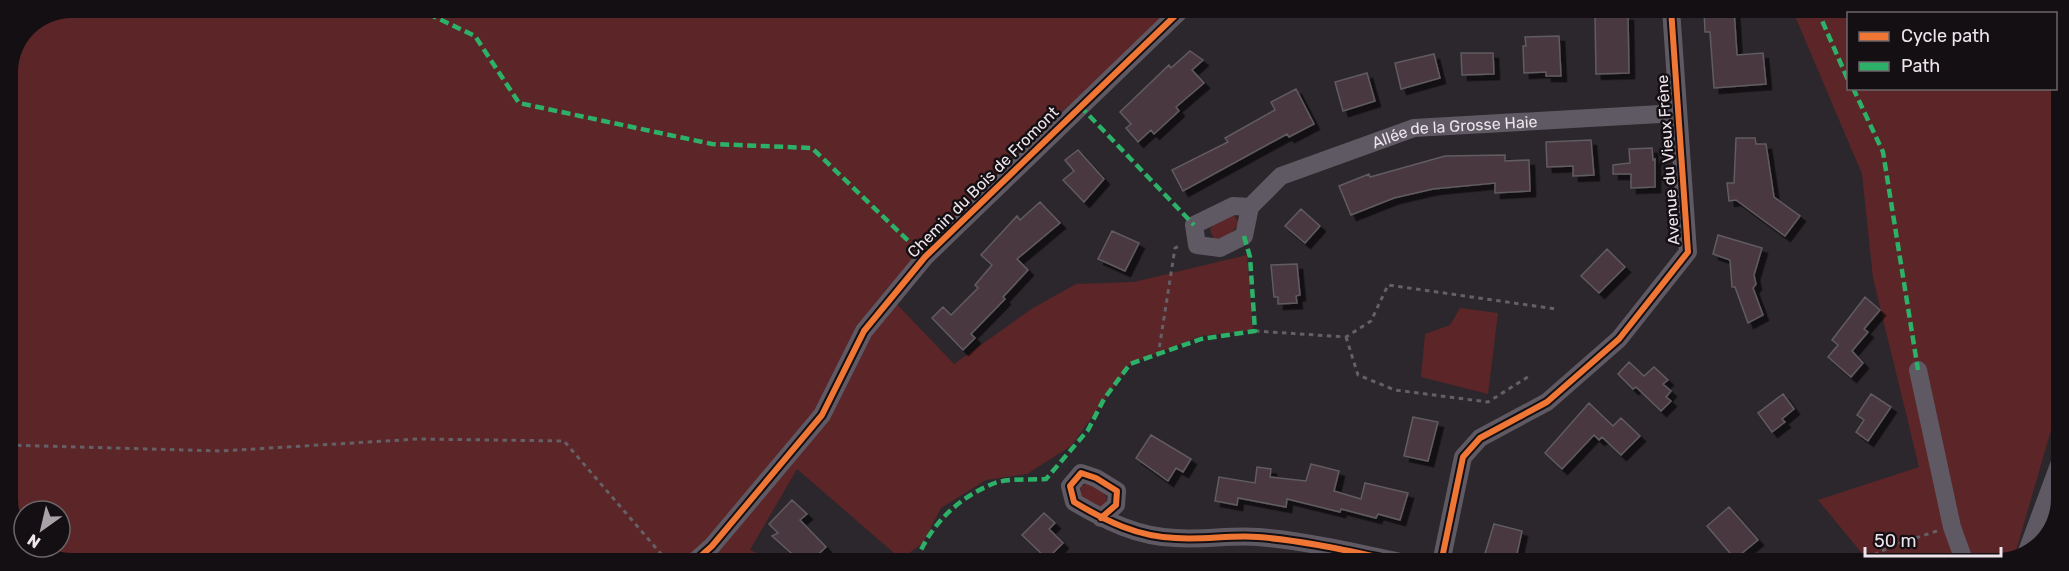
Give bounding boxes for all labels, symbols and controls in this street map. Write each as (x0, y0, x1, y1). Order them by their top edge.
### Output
legend (1847, 12, 2057, 90)
text: Cycle path (1901, 25, 1990, 47)
text: Path (1901, 55, 1940, 77)
street label: Avenue du Vieux Frêne (1653, 74, 1683, 246)
street label: Chemin du Bois de Fromont (904, 103, 1062, 261)
street label: Allée de la Grosse Haie (1369, 111, 1538, 152)
north arrow (12, 499, 72, 559)
scale bar (1865, 520, 2002, 558)
text: N (24, 530, 44, 552)
text: 50 m (1874, 530, 1917, 552)

